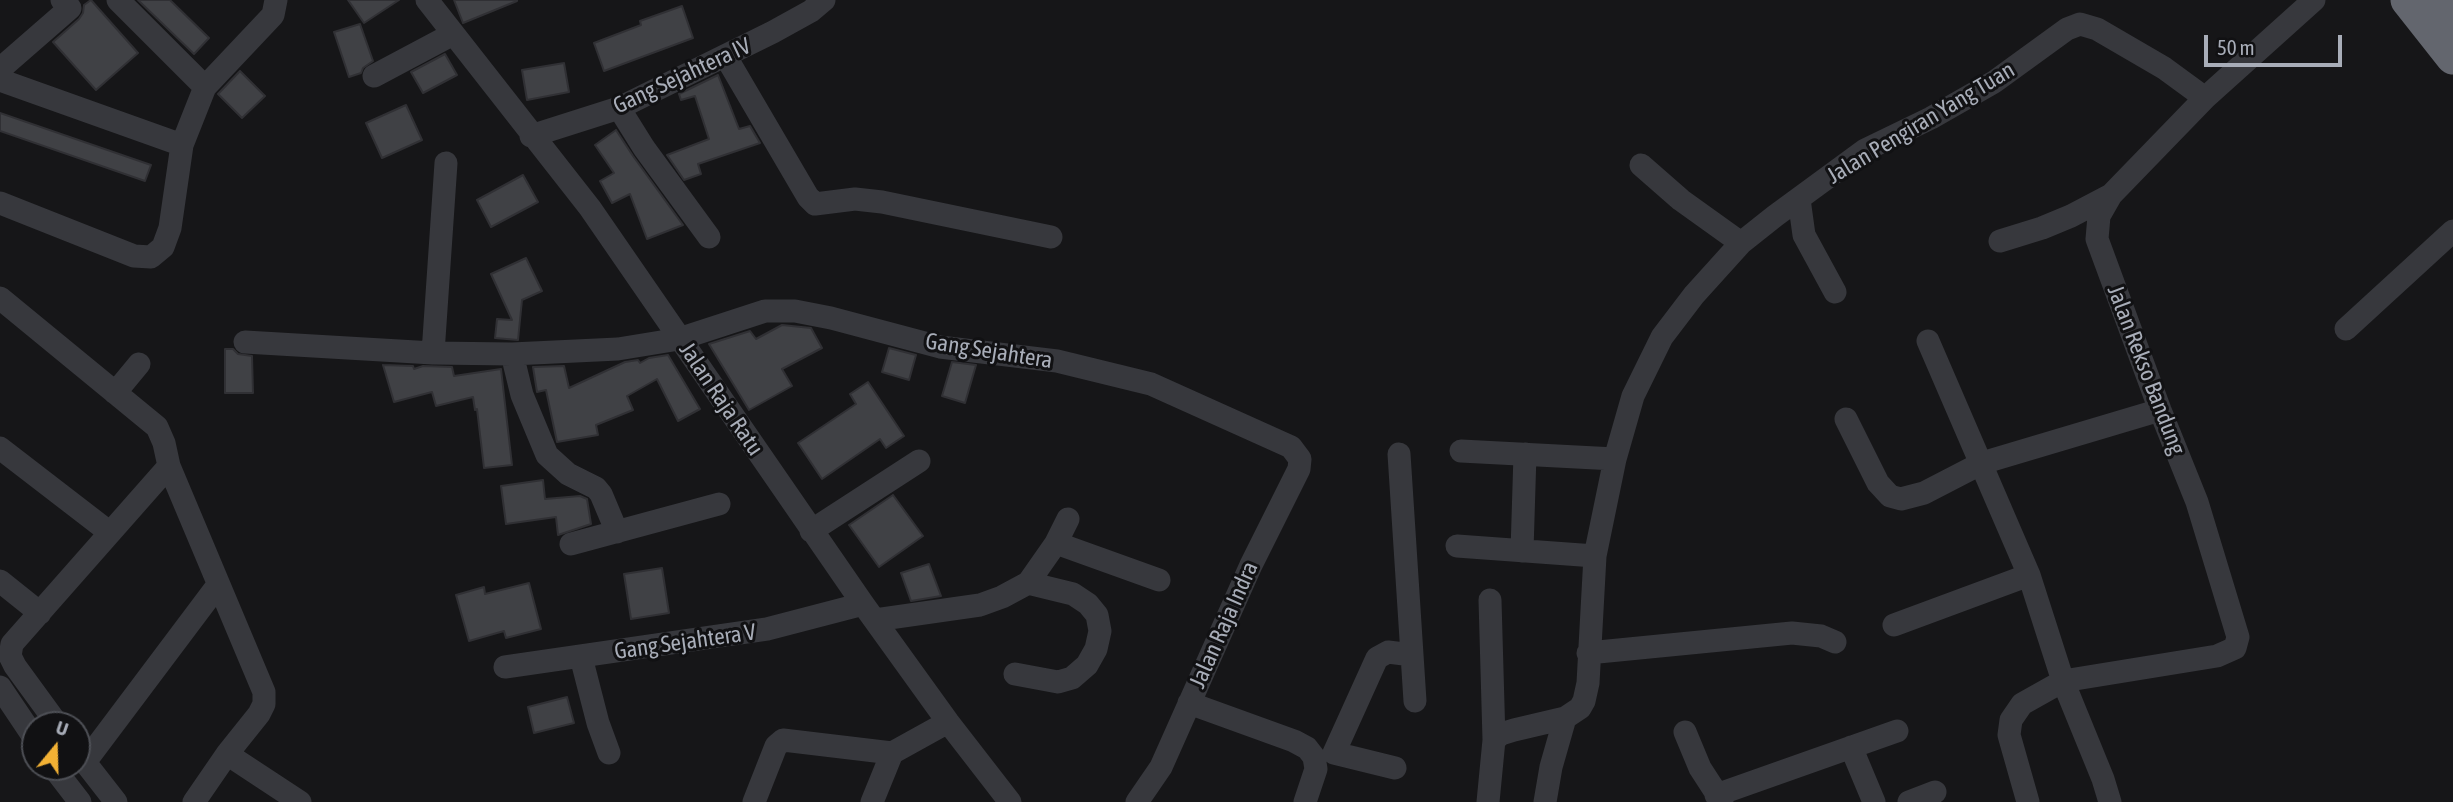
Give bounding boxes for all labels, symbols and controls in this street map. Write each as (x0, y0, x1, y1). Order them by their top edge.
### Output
scale bar (2208, 21, 2346, 65)
street label: Gang Sejahtera IV (609, 32, 755, 120)
text: 50 m (2217, 35, 2255, 59)
street label: Jalan Pengiran Yang Tuan (1822, 56, 2020, 190)
street label: Jalan Rekso Bandung (2101, 281, 2191, 459)
street label: Gang Sejahtera (924, 327, 1054, 375)
street label: Jalan Raja Ratu (673, 337, 769, 461)
street label: Jalan Raja Indra (1184, 558, 1264, 692)
street label: Gang Sejahtera V (612, 618, 758, 666)
north arrow (21, 711, 91, 781)
text: U (53, 716, 71, 740)

